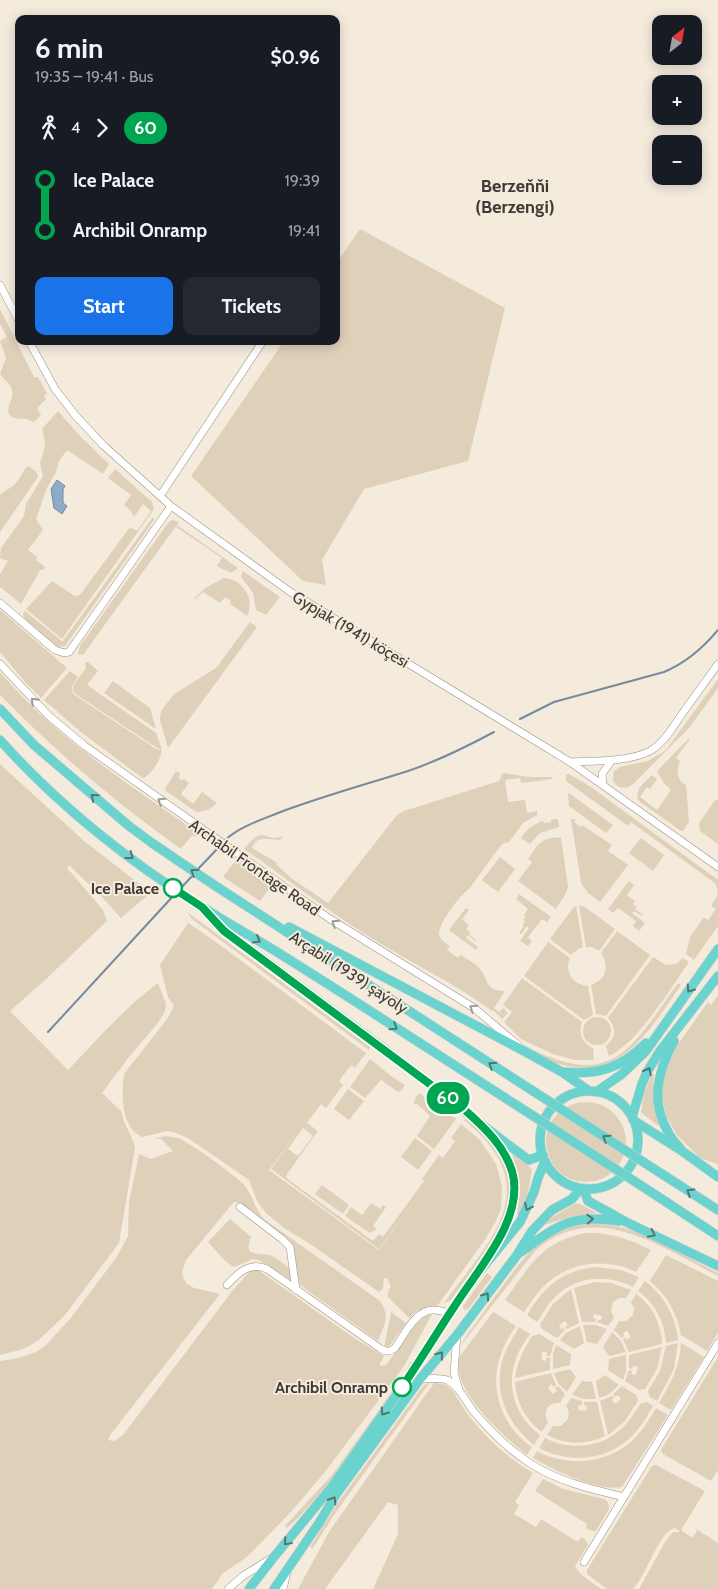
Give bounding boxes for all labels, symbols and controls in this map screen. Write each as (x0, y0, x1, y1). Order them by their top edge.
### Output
north arrow (652, 15, 702, 65)
map controls (652, 15, 702, 185)
text: 6 min (35, 31, 104, 65)
text: $0.96 (270, 46, 320, 69)
text: 19:35 – 19:41 · Bus (35, 67, 153, 86)
button: + (652, 75, 702, 125)
icon: walk (35, 114, 63, 142)
icon: forward (88, 114, 116, 142)
text: 60 (134, 117, 157, 139)
text: 4 (71, 118, 80, 137)
button: − (652, 135, 702, 185)
text: Ice Palace (73, 169, 154, 192)
text: 19:39 (285, 171, 320, 190)
district label: Berzeňňi (Berzengi) (475, 175, 555, 218)
text: Archibil Onramp (73, 219, 207, 242)
text: 19:41 (288, 221, 320, 240)
button: Start (35, 277, 173, 335)
button: Tickets (183, 277, 320, 335)
street label: Gypjak (1941) köçesi (289, 587, 412, 672)
one-way arrow (31, 697, 40, 706)
one-way arrow (91, 794, 100, 803)
one-way arrow (158, 798, 167, 807)
street label: Archabil Frontage Road (186, 815, 324, 920)
one-way arrow (124, 851, 133, 859)
one-way arrow (191, 869, 200, 878)
marker: Ice Palace (163, 878, 183, 898)
place label: Ice Palace (91, 879, 159, 898)
one-way arrow (331, 919, 340, 929)
street label: Arçabil (1939) şaýoly (286, 927, 411, 1018)
one-way arrow (251, 933, 260, 943)
one-way arrow (687, 983, 696, 992)
one-way arrow (470, 1005, 479, 1014)
one-way arrow (389, 1020, 398, 1030)
one-way arrow (489, 1062, 498, 1071)
one-way arrow (642, 1068, 652, 1077)
line badge: 60 (426, 1082, 470, 1114)
text: 60 (437, 1087, 459, 1109)
one-way arrow (603, 1135, 612, 1145)
one-way arrow (686, 1189, 696, 1198)
one-way arrow (523, 1202, 534, 1211)
one-way arrow (587, 1213, 595, 1224)
one-way arrow (647, 1228, 656, 1238)
one-way arrow (480, 1293, 488, 1302)
one-way arrow (435, 1352, 443, 1361)
marker: Archibil Onramp (392, 1377, 412, 1397)
place label: Archibil Onramp (275, 1378, 388, 1397)
one-way arrow (381, 1406, 390, 1416)
one-way arrow (327, 1496, 337, 1505)
one-way arrow (284, 1536, 293, 1545)

